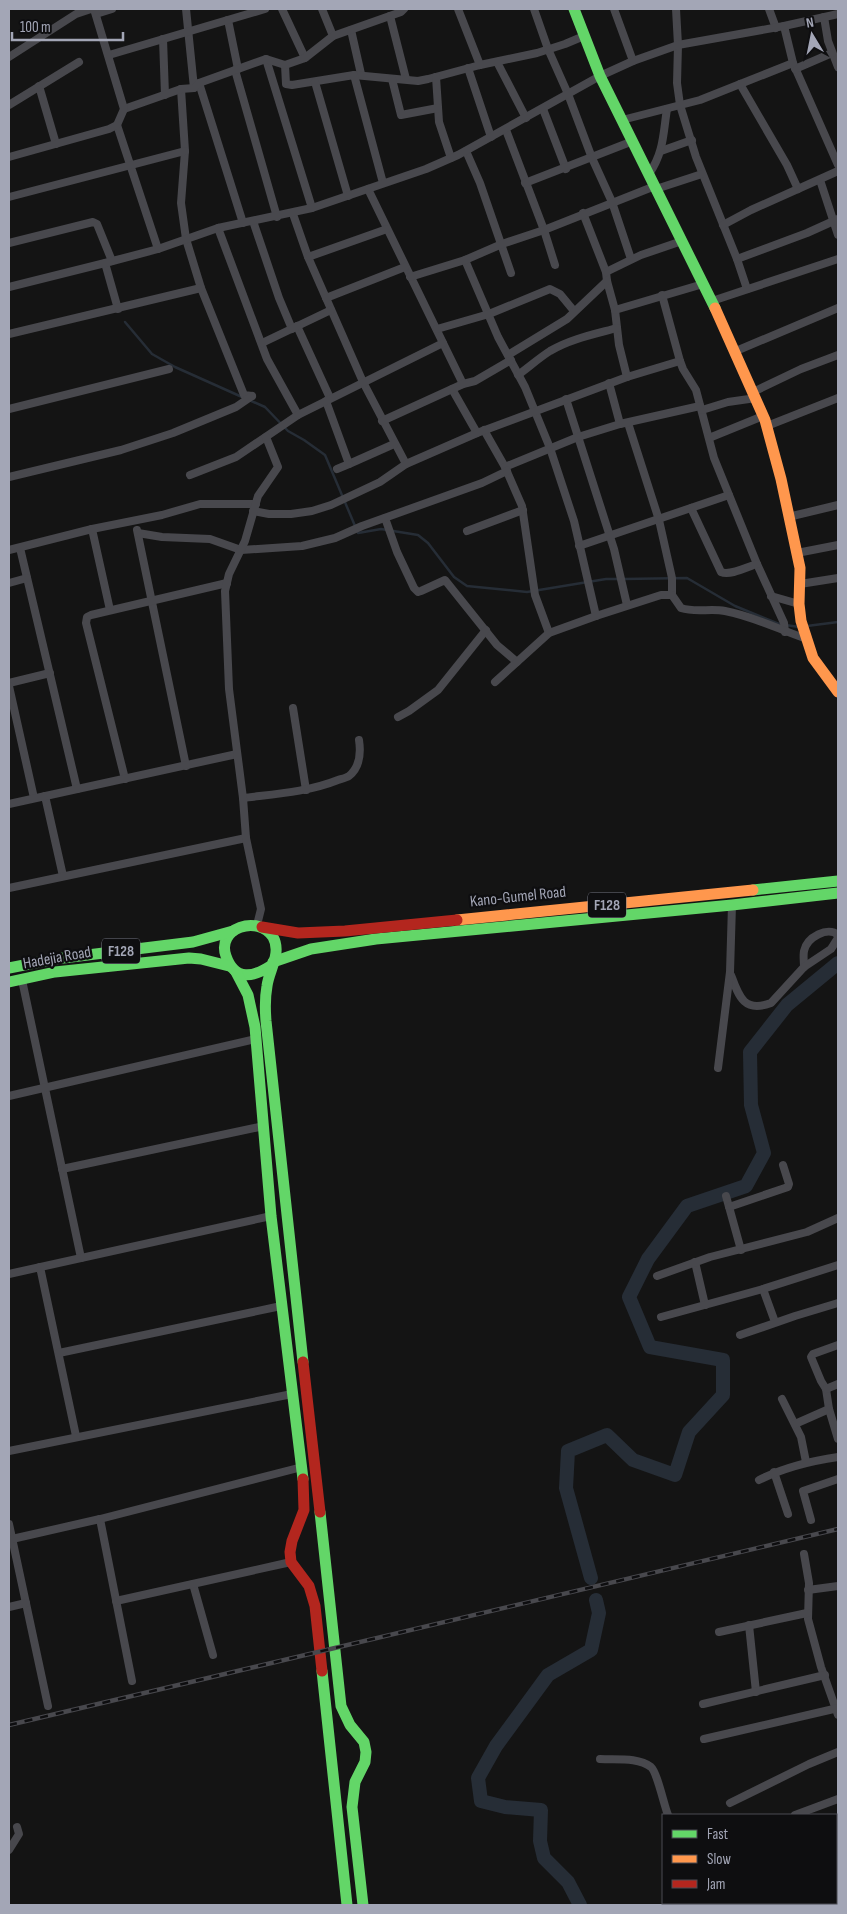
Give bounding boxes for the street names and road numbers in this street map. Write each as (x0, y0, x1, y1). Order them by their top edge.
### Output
street label: Kano-Gumel Road (469, 883, 567, 911)
road number: F128 (588, 892, 626, 918)
road number: F128 (102, 938, 140, 964)
street label: Hadejia Road (22, 943, 92, 973)

